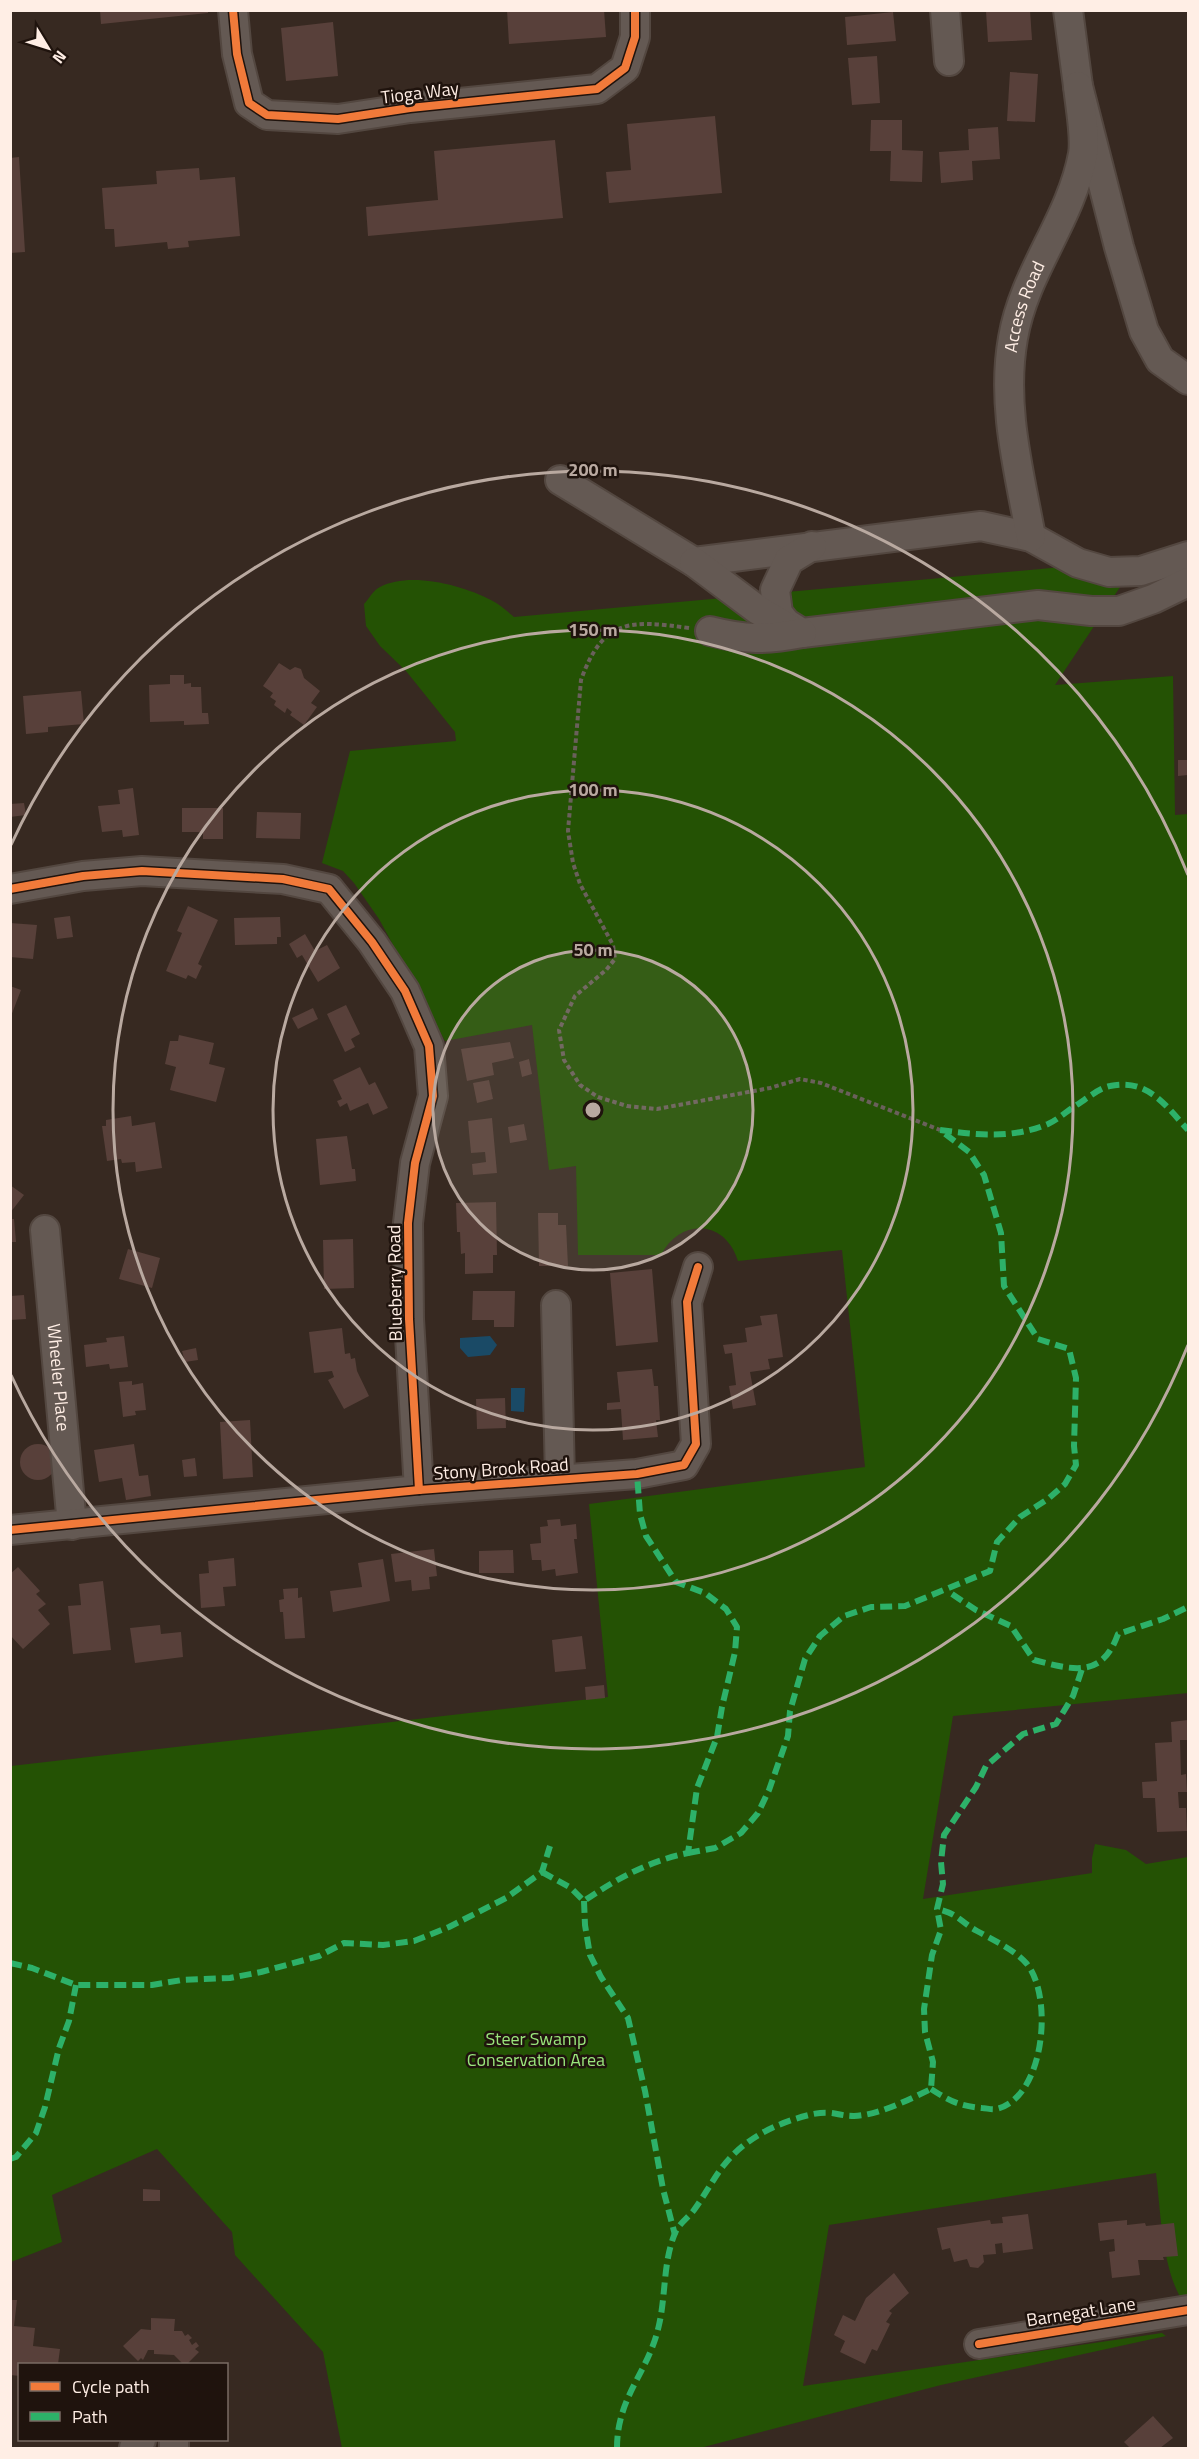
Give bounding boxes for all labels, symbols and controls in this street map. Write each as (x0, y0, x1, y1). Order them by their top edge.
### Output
north arrow (18, 18, 78, 78)
text: N (47, 45, 73, 69)
street label: Tioga Way (379, 74, 461, 111)
street label: Access Road (997, 256, 1051, 354)
text: 200 m (568, 456, 618, 483)
text: 150 m (568, 616, 618, 643)
text: 100 m (568, 776, 618, 803)
text: 50 m (573, 936, 613, 963)
centre of rings (583, 1100, 603, 1120)
street label: Blueberry Road (380, 1225, 409, 1342)
street label: Wheeler Place (41, 1322, 77, 1432)
street label: Stony Brook Road (433, 1450, 569, 1487)
park label: Steer Swamp Conservation Area (467, 2025, 605, 2073)
street label: Barnegat Lane (1024, 2290, 1137, 2333)
legend (18, 2363, 228, 2441)
text: Cycle path (72, 2373, 150, 2400)
text: Path (72, 2403, 108, 2430)

